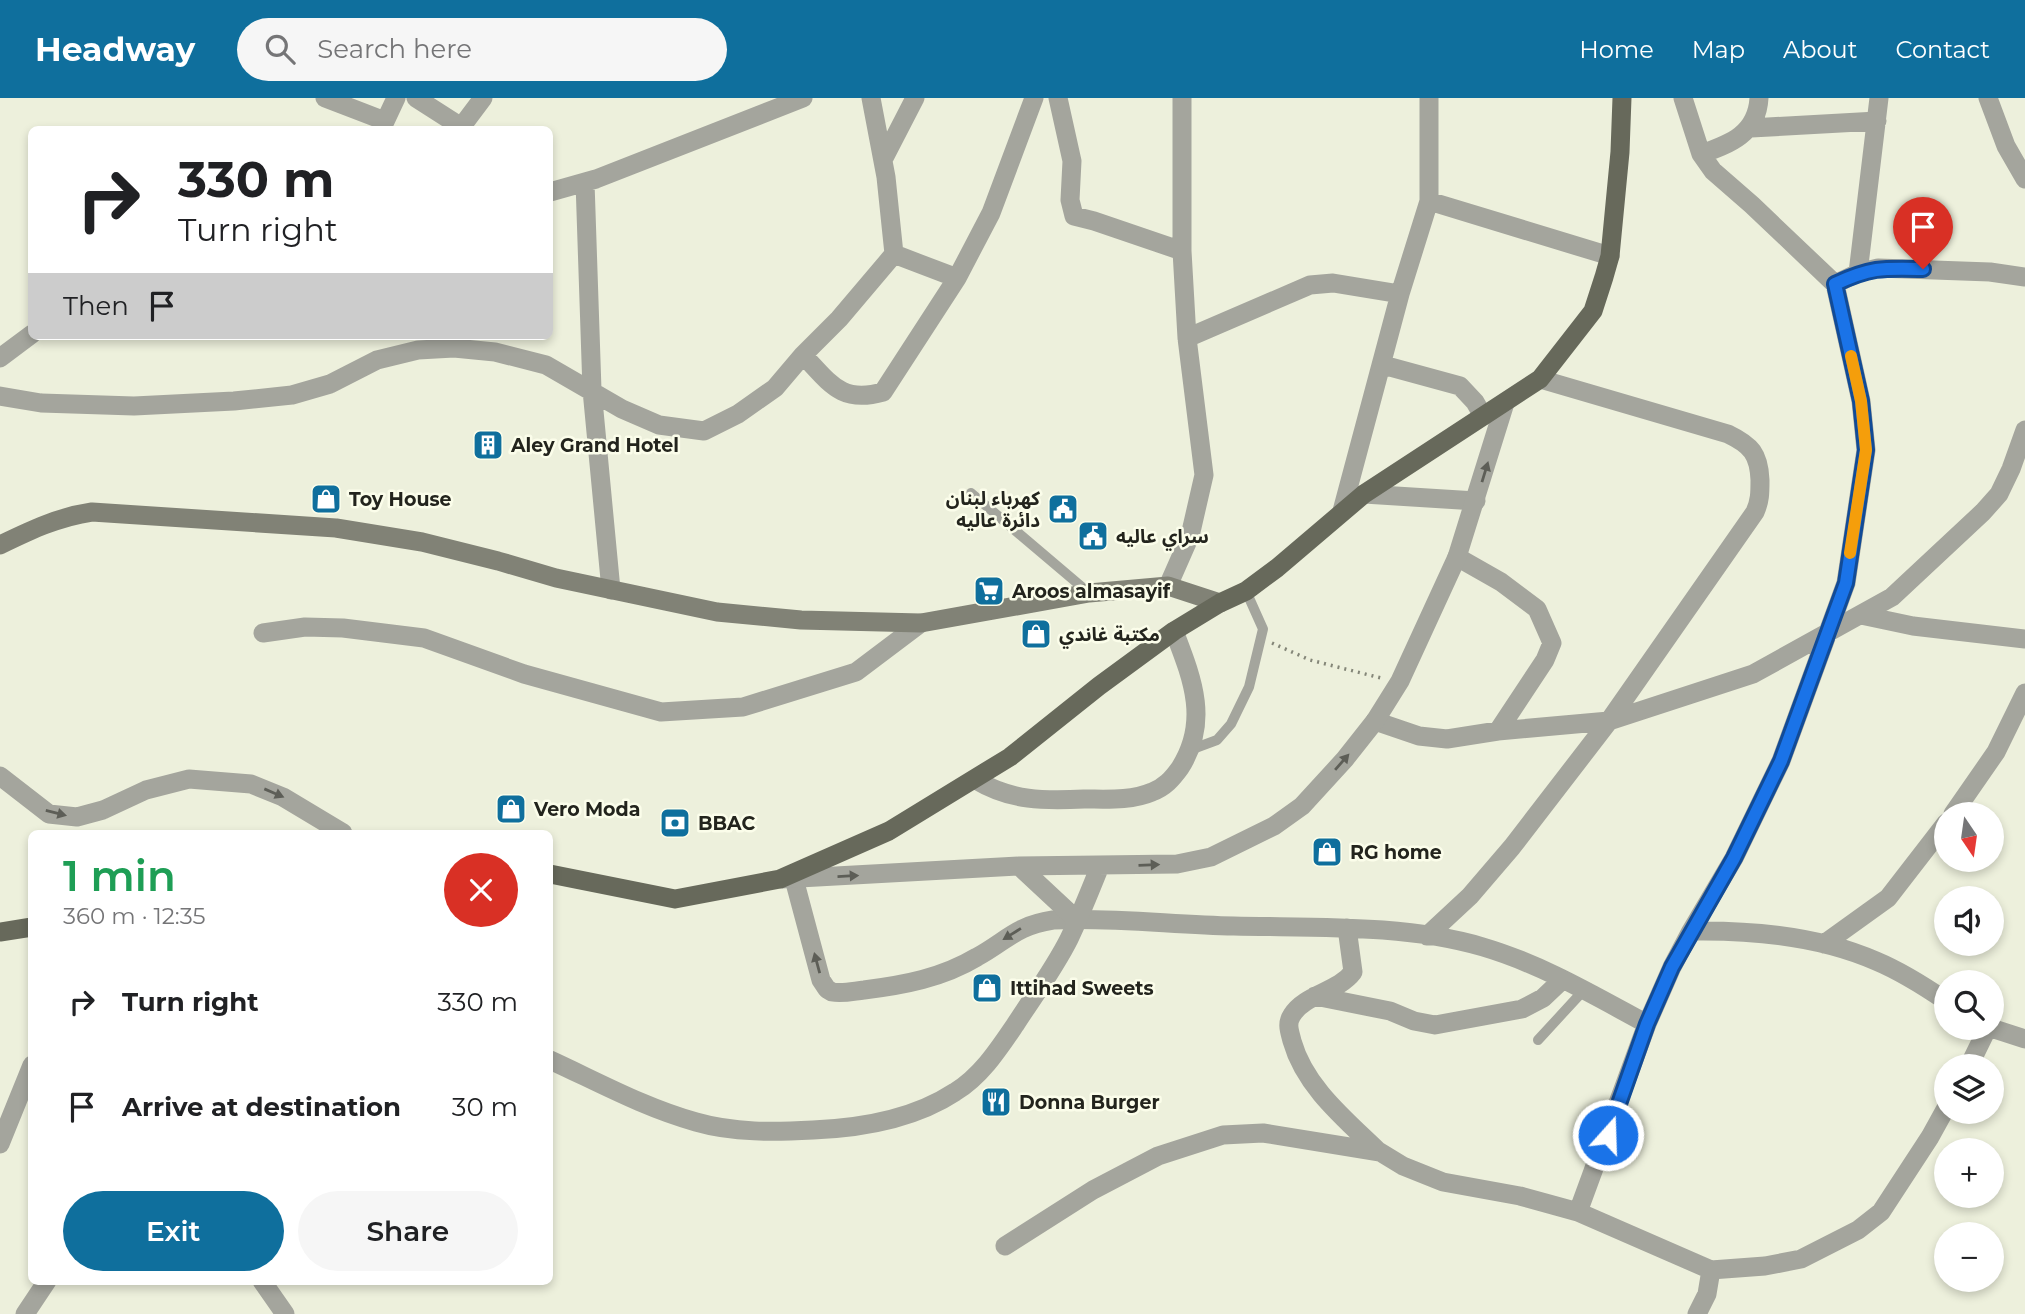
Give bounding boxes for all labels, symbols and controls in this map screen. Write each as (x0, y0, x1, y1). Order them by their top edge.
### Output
search box (237, 18, 727, 81)
text: Headway (35, 29, 195, 69)
icon: search (261, 30, 299, 68)
text: Search here (317, 33, 472, 65)
text: Home (1579, 35, 1654, 64)
text: Map (1692, 35, 1745, 64)
text: About (1783, 35, 1857, 64)
text: Contact (1895, 35, 1990, 64)
text: 330 m (178, 150, 334, 209)
icon: right (63, 154, 154, 245)
pin (1893, 197, 1953, 269)
icon: arrive (1904, 208, 1942, 246)
text: Turn right (178, 210, 338, 249)
icon: arrive (143, 287, 181, 325)
text: Then (63, 290, 129, 322)
building icon: Aley Grand Hotel (471, 428, 505, 462)
place label: Aley Grand Hotel (510, 434, 679, 457)
one-way arrow (1480, 461, 1490, 482)
shop icon: Toy House (309, 482, 343, 516)
place label: كهرباء لبنان دائرة عاليه (946, 487, 1040, 532)
place label: Toy House (349, 488, 452, 511)
public building icon: كهرباء لبنان دائرة عاليه (1046, 492, 1080, 526)
public building icon: سراي عاليه (1076, 519, 1110, 553)
place label: سراي عاليه (1116, 525, 1209, 551)
supermarket icon: Aroos almasayif (972, 574, 1006, 608)
place label: Aroos almasayif (1011, 580, 1171, 603)
shop icon: مكتبة غاندي (1019, 617, 1053, 651)
place label: مكتبة غاندي (1059, 623, 1160, 649)
one-way arrow (1334, 753, 1349, 770)
one-way arrow (264, 787, 284, 799)
shop icon: Vero Moda (494, 792, 528, 826)
place label: Vero Moda (533, 798, 640, 821)
north arrow (1934, 802, 2004, 872)
map controls (1934, 802, 2004, 1292)
bank icon: BBAC (658, 806, 692, 840)
one-way arrow (45, 808, 67, 819)
place label: BBAC (698, 812, 755, 835)
shop icon: RG home (1310, 835, 1344, 869)
place label: RG home (1350, 841, 1442, 864)
text: 1 min (63, 850, 176, 902)
button: close (444, 853, 518, 927)
one-way arrow (1138, 859, 1160, 870)
one-way arrow (837, 870, 859, 881)
button: sound (1934, 886, 2004, 956)
text: 360 m · 12:35 (63, 902, 206, 930)
one-way arrow (1002, 927, 1022, 940)
one-way arrow (811, 952, 821, 973)
button: search (1934, 970, 2004, 1040)
shop icon: Ittihad Sweets (970, 971, 1004, 1005)
place label: Ittihad Sweets (1010, 977, 1154, 1000)
icon: right (63, 983, 101, 1021)
text: Turn right (122, 986, 258, 1018)
text: 330 m (437, 986, 518, 1018)
button: layers (1934, 1054, 2004, 1124)
restaurant icon: Donna Burger (979, 1085, 1013, 1119)
icon: arrive (63, 1088, 101, 1126)
text: Arrive at destination (122, 1091, 401, 1123)
text: 30 m (452, 1091, 518, 1123)
place label: Donna Burger (1019, 1091, 1160, 1114)
position arrow (1571, 1098, 1645, 1172)
button: + (1934, 1138, 2004, 1208)
button: Exit (63, 1191, 284, 1271)
button: Share (298, 1191, 518, 1271)
button: − (1934, 1222, 2004, 1292)

